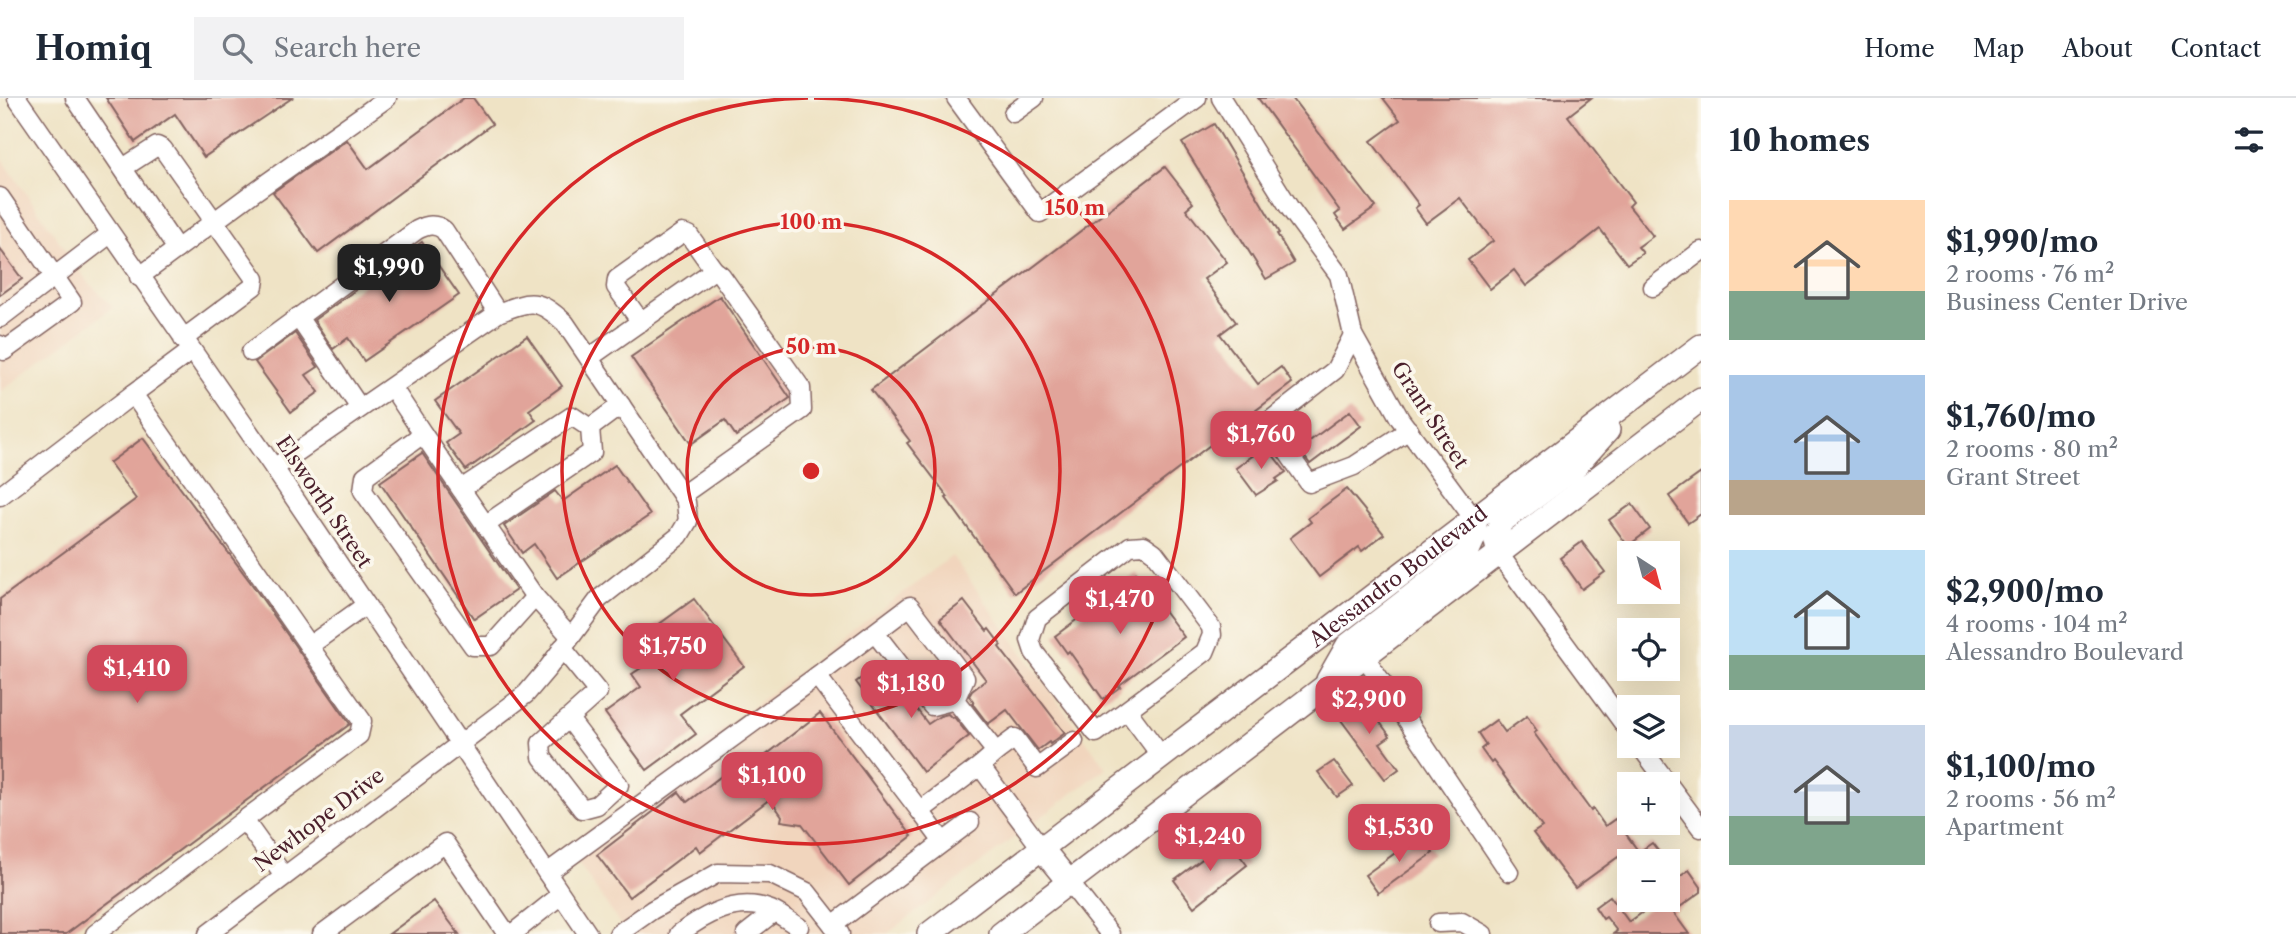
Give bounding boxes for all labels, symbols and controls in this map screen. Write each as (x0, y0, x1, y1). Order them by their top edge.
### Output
search box (194, 17, 684, 80)
text: Homiq (35, 28, 152, 69)
icon: search (218, 29, 256, 67)
text: Search here (274, 32, 421, 64)
text: Home (1864, 34, 1935, 63)
text: Map (1973, 34, 2024, 63)
text: About (2062, 34, 2133, 63)
text: Contact (2171, 34, 2261, 63)
icon: filters (2230, 121, 2268, 159)
text: 10 homes (1729, 122, 1870, 159)
text: 150 m (1045, 195, 1105, 220)
text: 100 m (780, 209, 842, 234)
text: $1,990/mo (1946, 223, 2098, 260)
icon: home (1785, 228, 1869, 312)
pin: $1,990 (332, 244, 446, 304)
text: $1,990 (353, 253, 425, 281)
text: 2 rooms · 76 m² (1946, 260, 2114, 288)
text: Business Center Drive (1946, 288, 2188, 316)
text: 50 m (785, 334, 837, 359)
street label: Grant Street (1387, 357, 1475, 473)
text: $1,760/mo (1946, 398, 2096, 435)
icon: home (1785, 403, 1869, 487)
pin: $1,760 (1204, 412, 1318, 471)
text: $1,760 (1226, 420, 1296, 448)
street label: Elsworth Street (271, 431, 378, 573)
text: 2 rooms · 80 m² (1946, 435, 2118, 463)
centre of rings (799, 459, 823, 483)
text: Grant Street (1946, 463, 2080, 491)
street label: Alessandro Boulevard (1303, 500, 1492, 653)
north arrow (1617, 541, 1680, 604)
map controls (1617, 541, 1680, 912)
text: $2,900/mo (1946, 573, 2104, 610)
pin: $1,470 (1063, 576, 1177, 636)
icon: home (1785, 578, 1869, 662)
text: $1,470 (1085, 585, 1155, 613)
text: 4 rooms · 104 m² (1946, 610, 2128, 638)
button: locate (1617, 618, 1680, 681)
pin: $1,750 (616, 624, 730, 683)
text: $1,750 (639, 632, 707, 660)
text: Alessandro Boulevard (1946, 638, 2184, 666)
pin: $1,410 (80, 646, 194, 705)
text: $1,410 (103, 654, 171, 682)
pin: $1,180 (854, 660, 968, 720)
text: $1,180 (877, 669, 945, 697)
pin: $2,900 (1312, 676, 1426, 736)
text: $2,900 (1331, 685, 1407, 713)
button: layers (1617, 695, 1680, 758)
text: $1,100/mo (1946, 748, 2096, 785)
pin: $1,100 (715, 752, 829, 812)
icon: home (1785, 753, 1869, 837)
text: $1,100 (738, 761, 806, 789)
street label: Newhope Drive (249, 763, 389, 877)
button: + (1617, 772, 1680, 835)
text: 2 rooms · 56 m² (1946, 785, 2116, 813)
pin: $1,530 (1342, 804, 1456, 864)
text: $1,530 (1364, 813, 1434, 841)
text: Apartment (1946, 813, 2064, 841)
pin: $1,240 (1153, 814, 1267, 873)
text: $1,240 (1174, 822, 1246, 850)
button: − (1617, 849, 1680, 912)

